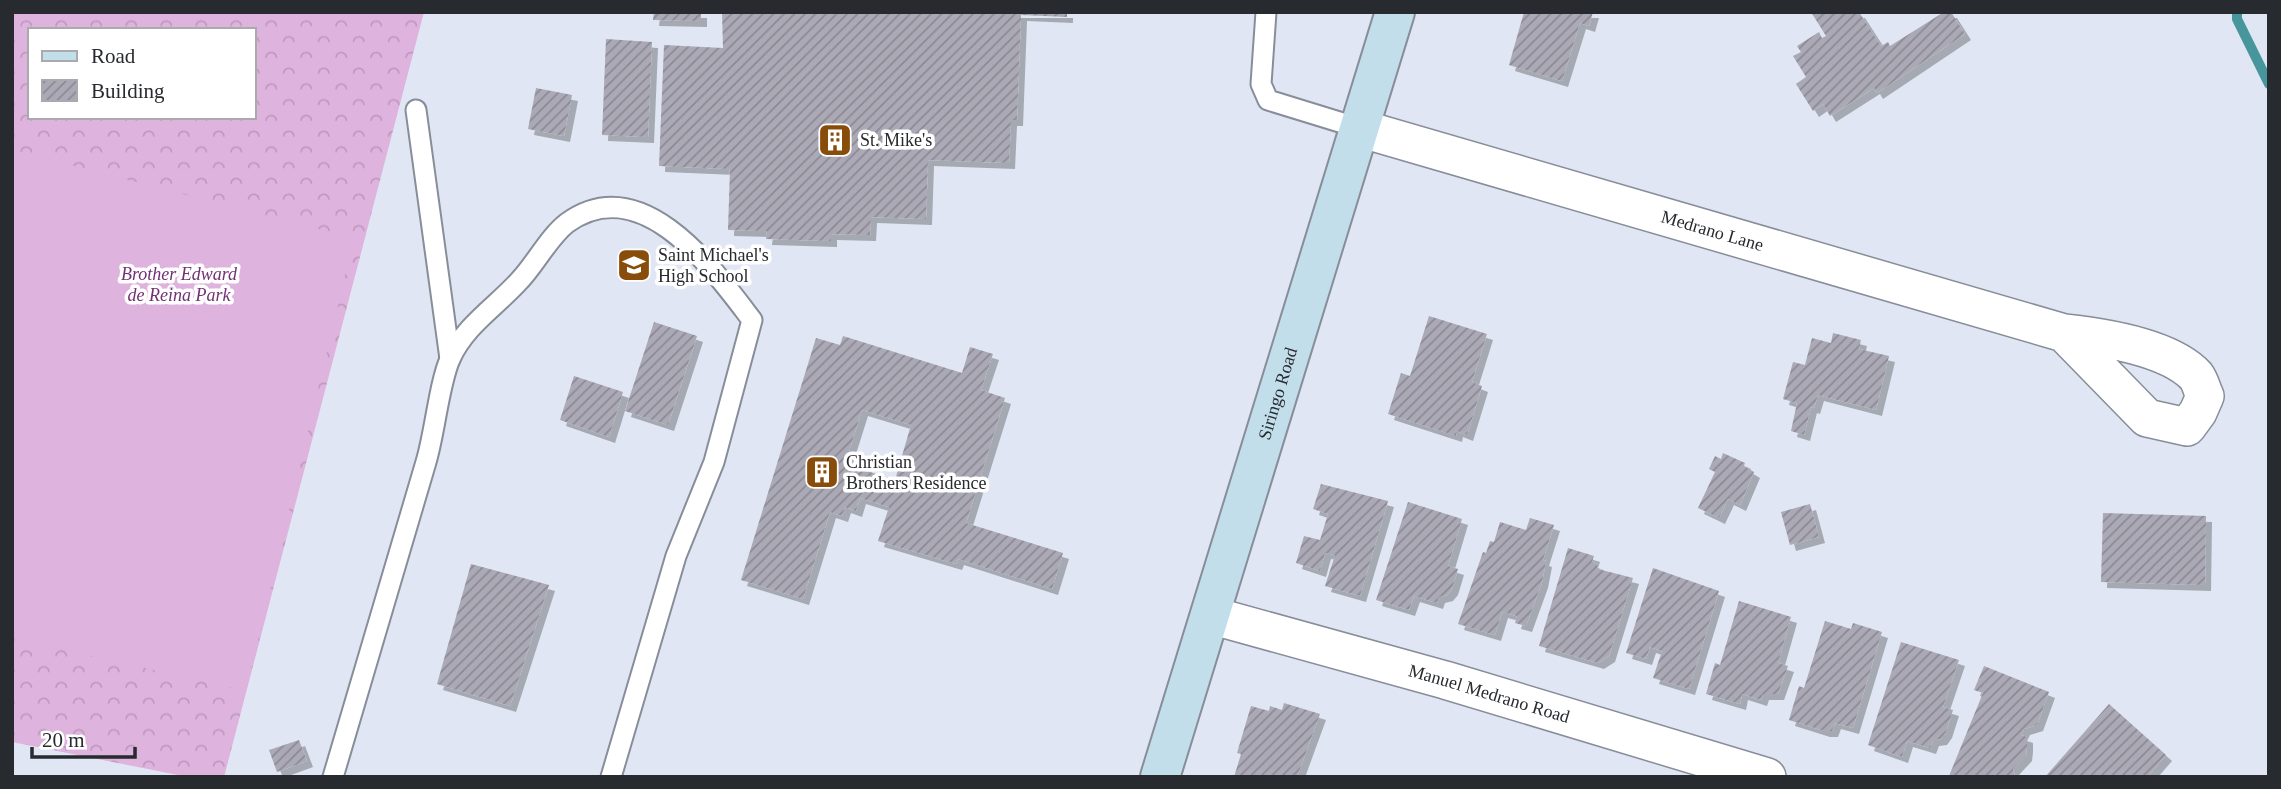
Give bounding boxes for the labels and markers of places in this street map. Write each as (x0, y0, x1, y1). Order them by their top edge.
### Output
building icon: St. Mike's (816, 121, 854, 159)
place label: St. Mike's (860, 130, 932, 150)
place label: Saint Michael's High School (658, 245, 769, 286)
school or university icon: Saint Michael's High School (615, 246, 653, 284)
place label: Christian Brothers Residence (846, 452, 986, 493)
building icon: Christian Brothers Residence (803, 453, 841, 491)

